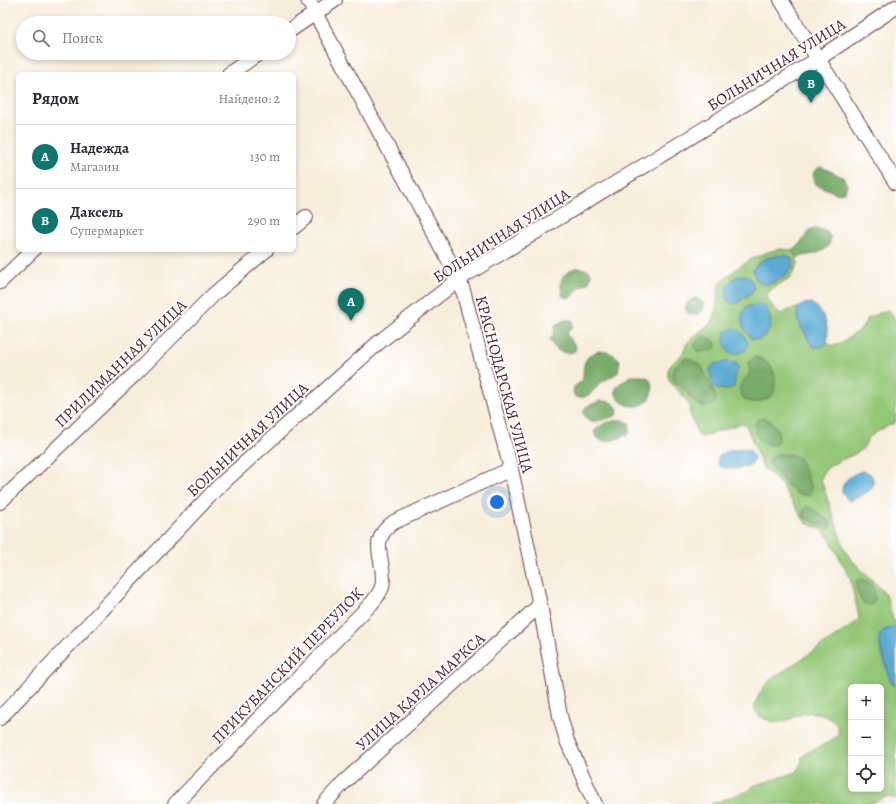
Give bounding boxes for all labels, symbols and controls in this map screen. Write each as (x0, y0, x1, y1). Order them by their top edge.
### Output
street label: БОЛЬНИЧНАЯ УЛИЦА (703, 13, 850, 116)
search box (16, 16, 296, 60)
icon: search (30, 27, 52, 49)
text: Поиск (62, 28, 103, 48)
pin: B (798, 70, 824, 103)
text: Рядом (32, 87, 79, 110)
text: Найдено: 2 (219, 90, 280, 107)
text: Надежда (70, 138, 129, 158)
text: A (41, 148, 49, 165)
text: 130 m (250, 148, 280, 165)
text: Магазин (70, 158, 119, 175)
street label: БОЛЬНИЧНАЯ УЛИЦА (429, 183, 575, 288)
text: Даксель (70, 202, 123, 222)
text: B (41, 212, 49, 229)
text: 290 m (248, 212, 280, 229)
text: Супермаркет (70, 222, 144, 239)
pin: A (338, 288, 364, 321)
street label: КРАСНОДАРСКАЯ УЛИЦА (470, 293, 539, 476)
street label: ПРИЛИМАННАЯ УЛИЦА (50, 294, 192, 433)
street label: БОЛЬНИЧНАЯ УЛИЦА (182, 377, 314, 502)
your location (487, 492, 507, 512)
street label: ПРИКУБАНСКИЙ ПЕРЕУЛОК (207, 582, 369, 749)
street label: УЛИЦА КАРЛА МАРКСА (351, 627, 491, 756)
map controls (848, 684, 884, 792)
button: + (848, 684, 884, 720)
button: − (848, 720, 884, 756)
button: locate (848, 756, 884, 792)

